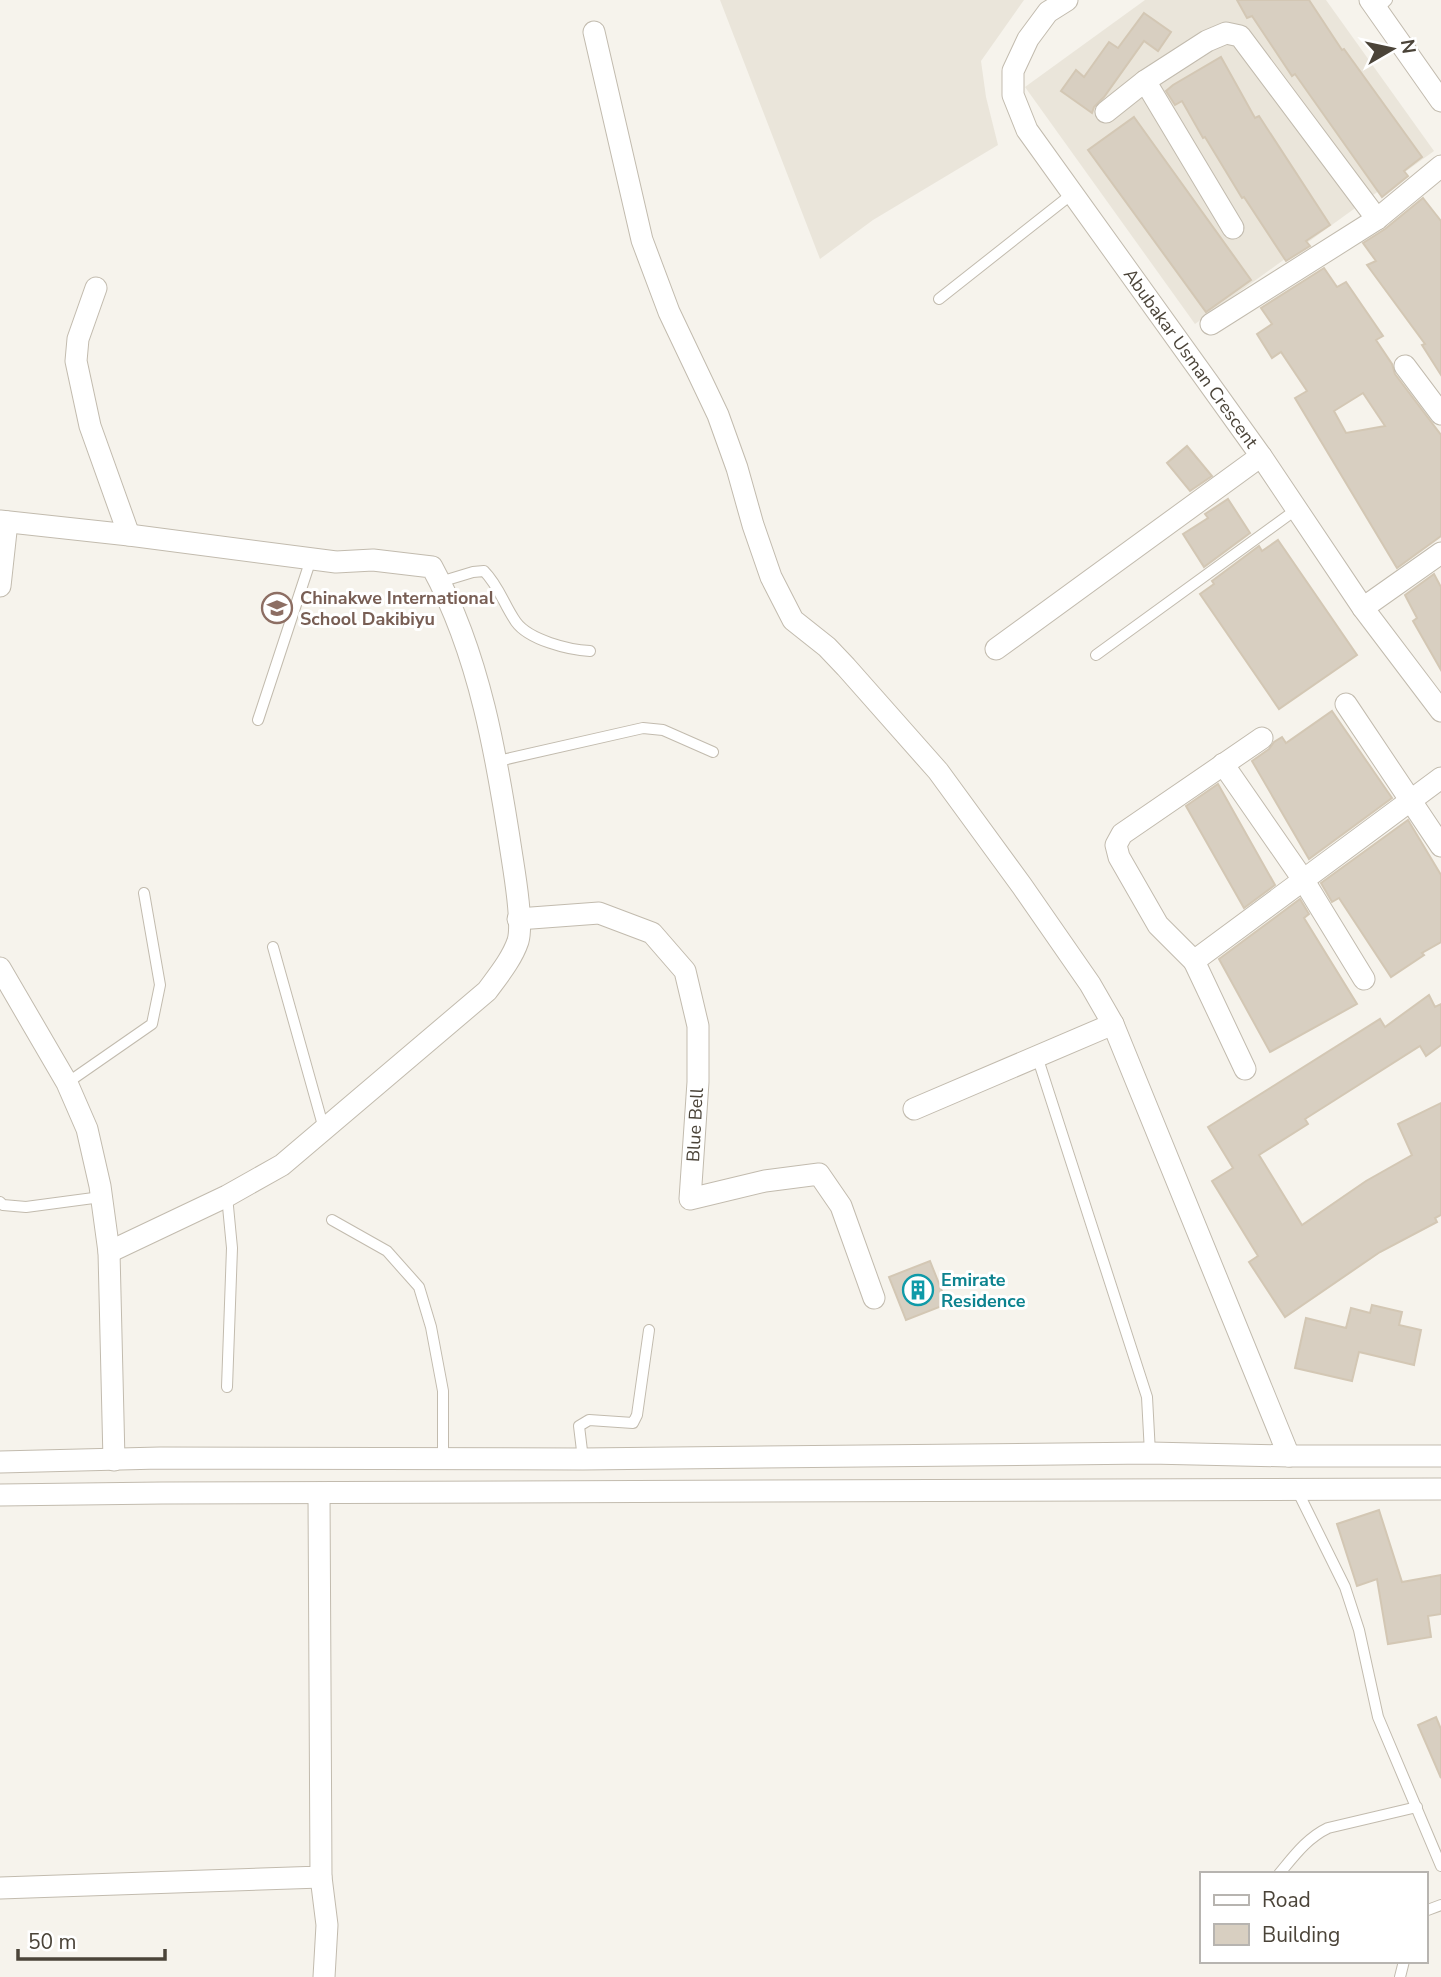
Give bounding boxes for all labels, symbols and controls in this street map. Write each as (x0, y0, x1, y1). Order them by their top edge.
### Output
north arrow (1357, 14, 1427, 84)
text: N (1394, 37, 1422, 56)
street label: Abubakar Usman Crescent (1118, 263, 1264, 453)
place label: Chinakwe International School Dakibiyu (300, 586, 495, 631)
school or university icon: Chinakwe International School Dakibiyu (260, 591, 294, 625)
street label: Blue Bell (681, 1087, 709, 1163)
place label: Emirate Residence (941, 1268, 1026, 1313)
building icon: Emirate Residence (901, 1273, 935, 1307)
legend (1200, 1872, 1427, 1963)
text: Road (1262, 1886, 1311, 1914)
scale bar (18, 1918, 164, 1962)
text: Building (1262, 1921, 1340, 1949)
text: 50 m (28, 1928, 77, 1956)

